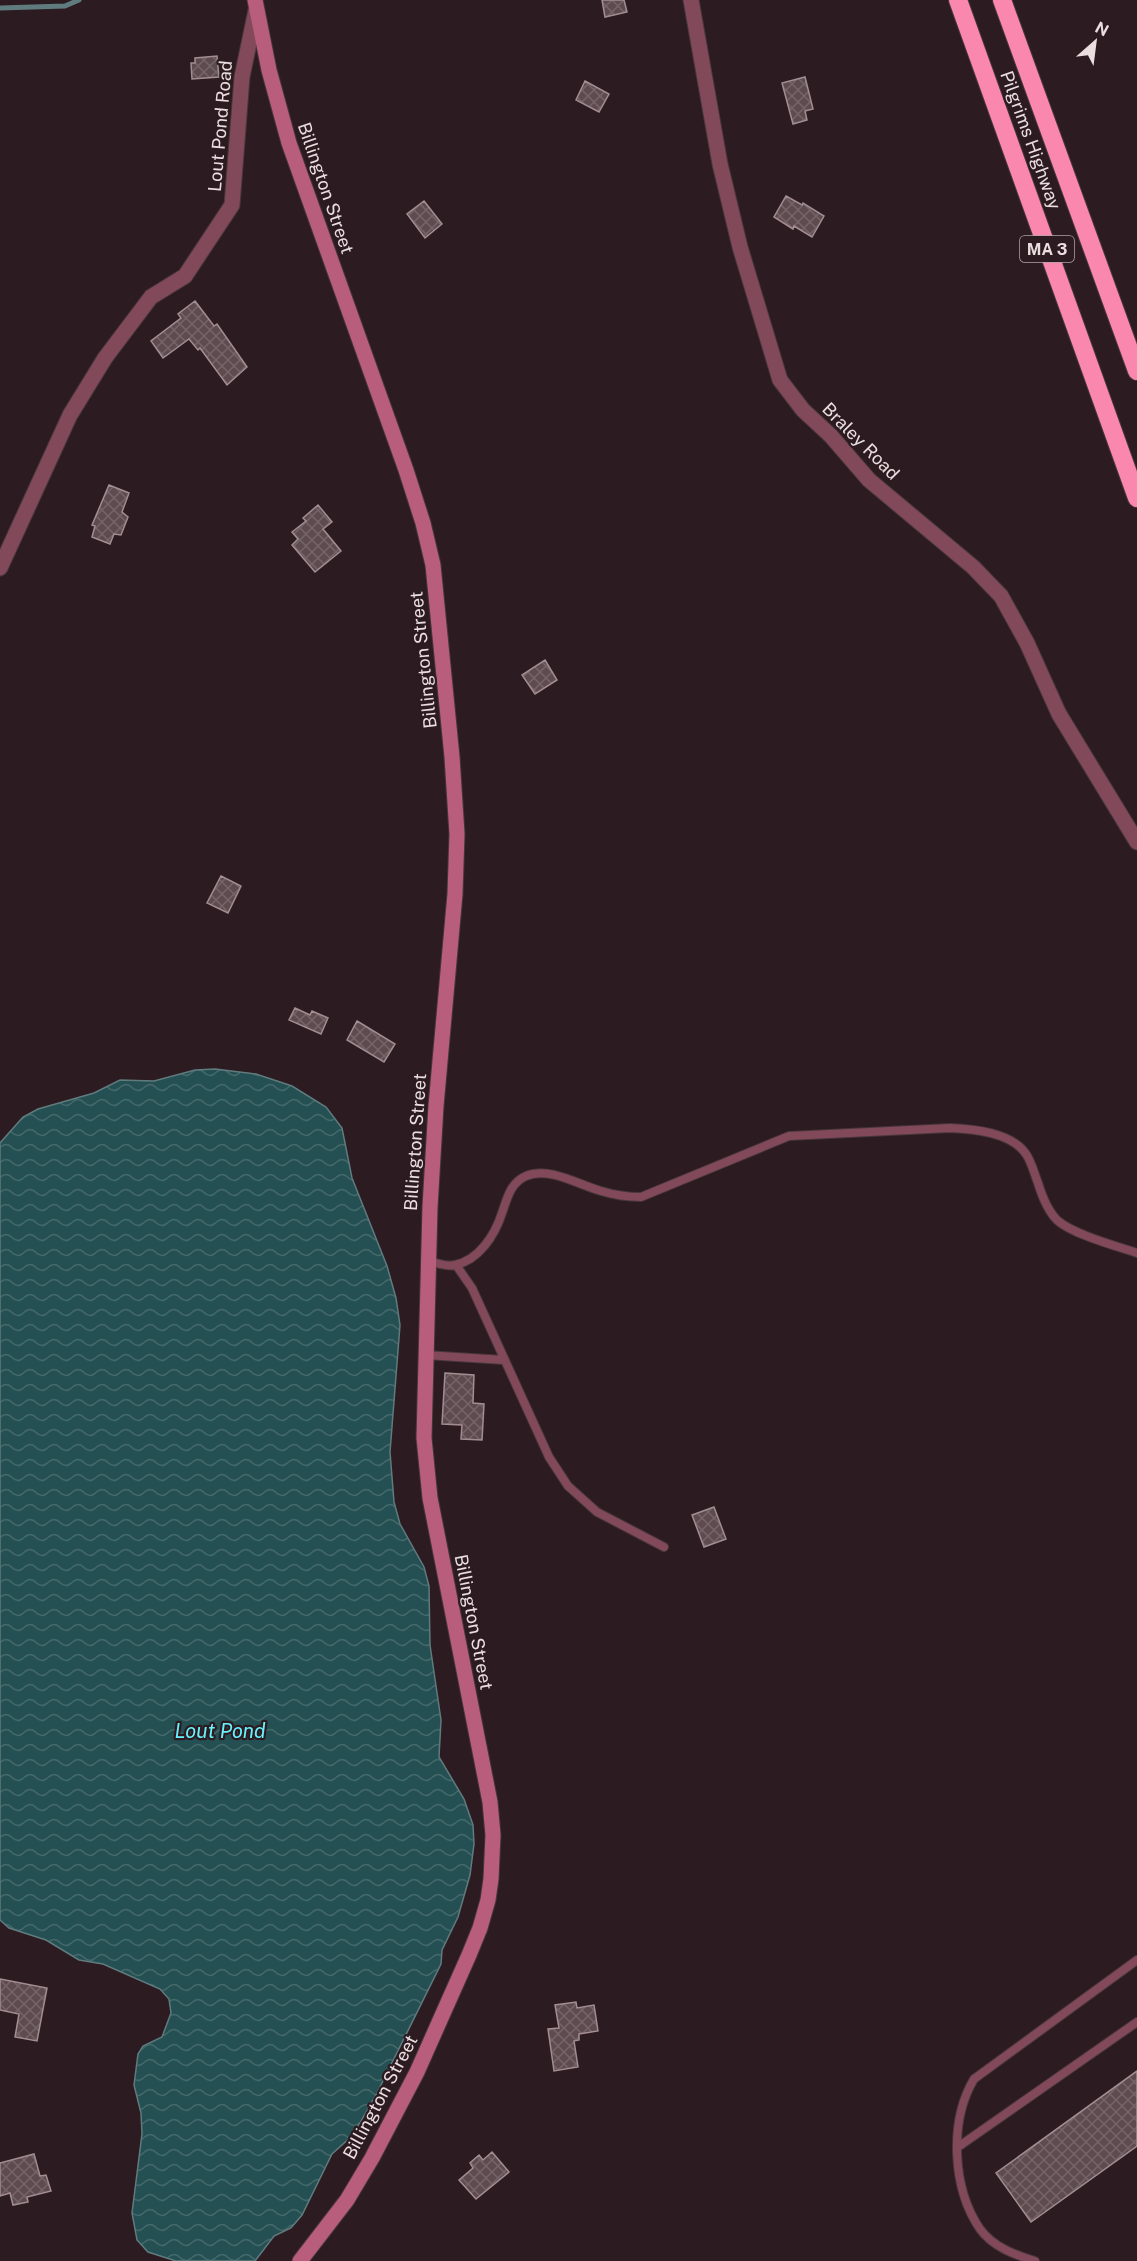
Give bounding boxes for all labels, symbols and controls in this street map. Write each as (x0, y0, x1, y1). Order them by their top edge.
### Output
north arrow (1065, 12, 1125, 72)
text: N (1092, 18, 1112, 41)
street label: Lout Pond Road (204, 60, 236, 192)
street label: Pilgrims Highway (996, 68, 1066, 213)
street label: Billington Street (294, 119, 358, 257)
road number: MA 3 (1020, 236, 1074, 262)
street label: Braley Road (818, 398, 904, 484)
street label: Billington Street (405, 590, 441, 730)
street label: Billington Street (400, 1073, 430, 1211)
street label: Billington Street (451, 1552, 497, 1692)
water label: Lout Pond (175, 1719, 266, 1743)
street label: Billington Street (338, 2031, 422, 2163)

